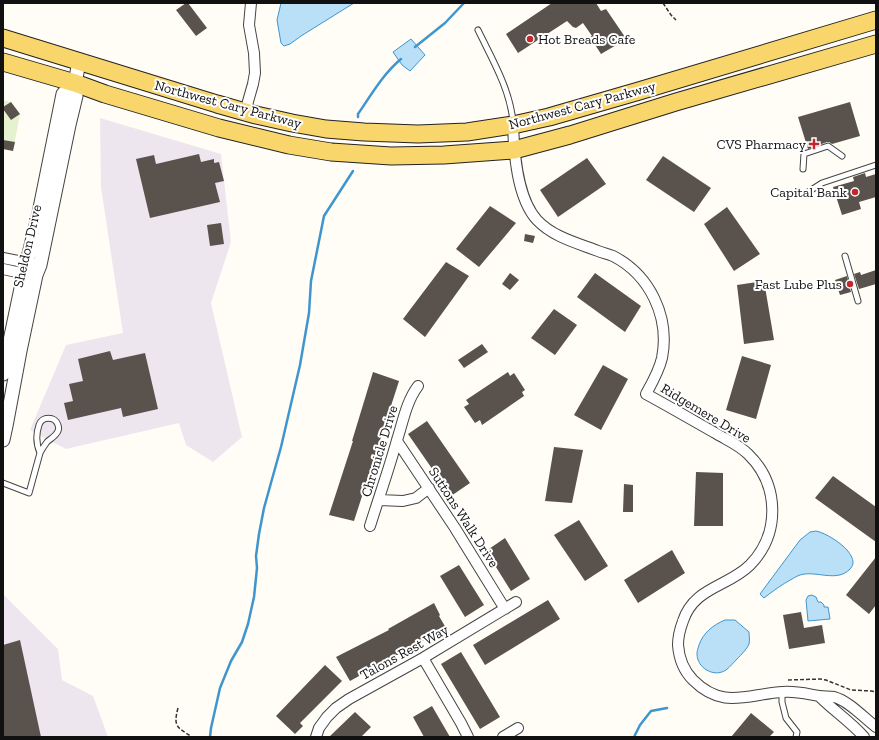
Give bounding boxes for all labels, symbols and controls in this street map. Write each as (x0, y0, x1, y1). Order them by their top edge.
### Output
place label: Hot Breads Cafe (538, 31, 636, 48)
marker: Hot Breads Cafe (525, 34, 535, 44)
street label: Northwest Cary Parkway (153, 77, 304, 132)
street label: Northwest Cary Parkway (507, 77, 658, 133)
place label: CVS Pharmacy (717, 136, 807, 153)
marker: CVS Pharmacy (809, 139, 819, 149)
place label: Capital Bank (770, 184, 848, 201)
marker: Capital Bank (850, 187, 860, 197)
street label: Sheldon Drive (10, 203, 45, 289)
place label: Fast Lube Plus (755, 276, 842, 293)
marker: Fast Lube Plus (845, 279, 855, 289)
street label: Ridgemere Drive (658, 380, 754, 447)
street label: Chronicle Drive (357, 403, 402, 499)
street label: Suttons Walk Drive (425, 464, 503, 571)
street label: Talons Rest Way (357, 621, 452, 684)

